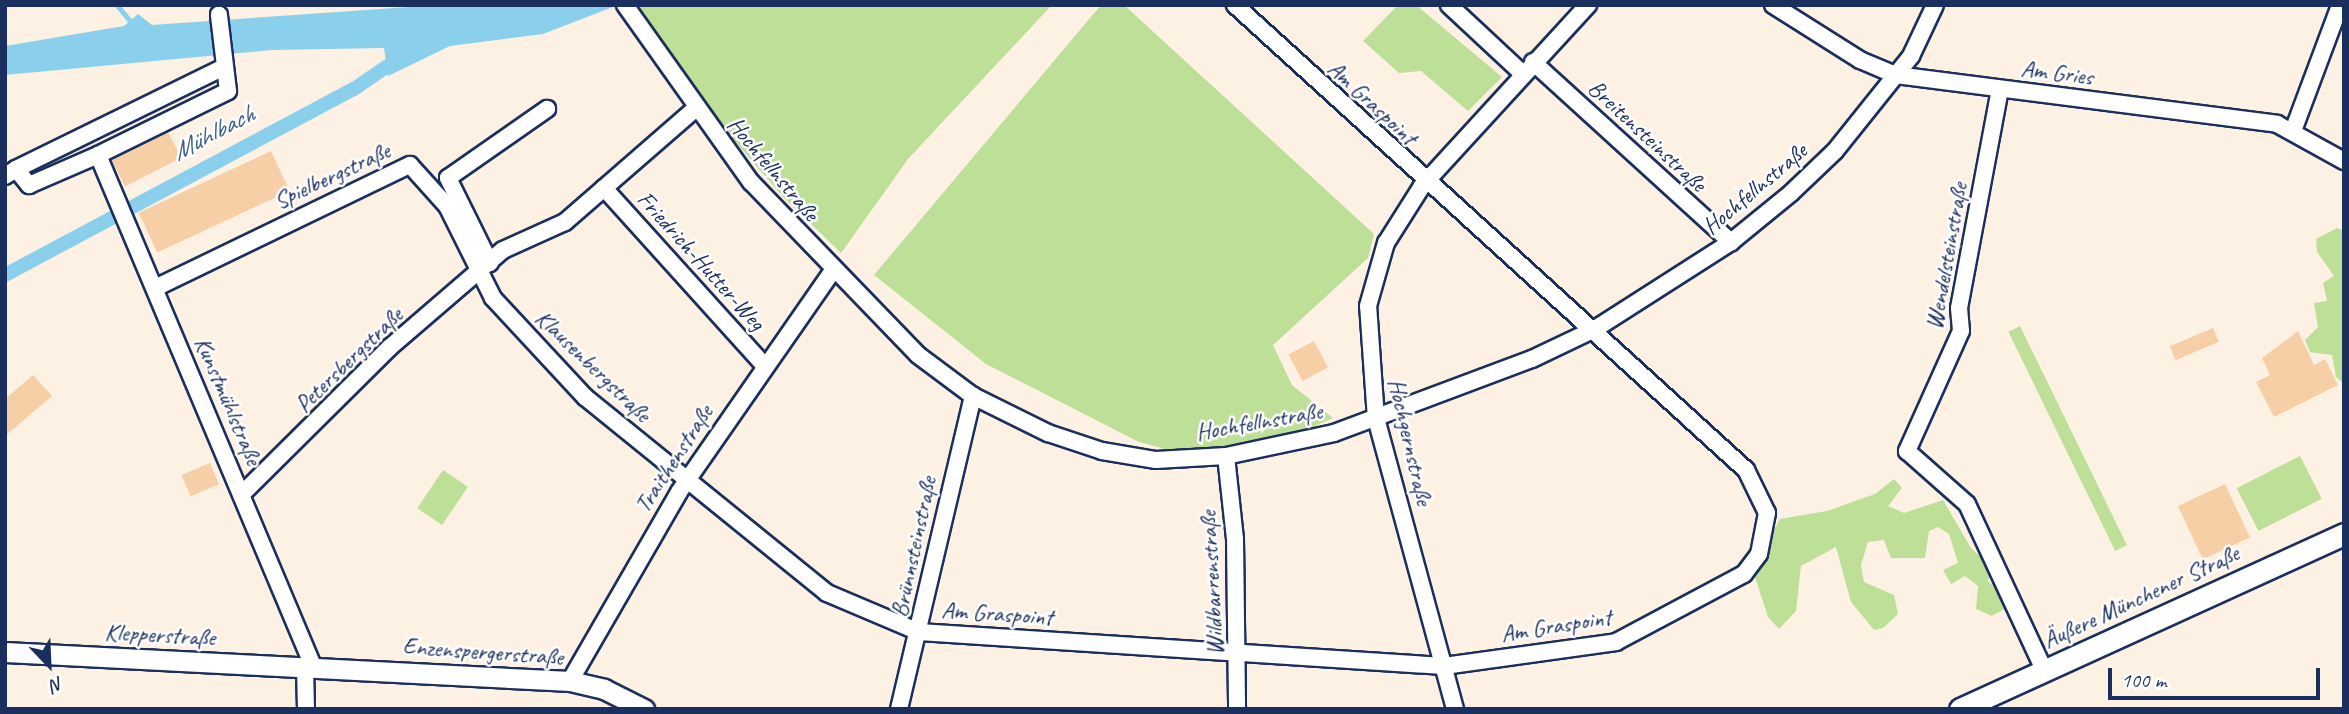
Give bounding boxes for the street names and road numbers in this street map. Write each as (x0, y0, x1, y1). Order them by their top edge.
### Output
street label: Am Gries (2019, 54, 2095, 92)
street label: Am Graspoint (1322, 55, 1422, 151)
street label: Breitensteinstraße (1582, 74, 1712, 198)
street label: Hochfellnstraße (721, 111, 825, 227)
street label: Spielbergstraße (269, 137, 395, 215)
street label: Hochfellnstraße (1697, 137, 1813, 241)
street label: Wendelsteinstraße (1920, 180, 1974, 332)
street label: Friedrich-Hutter-Weg (631, 185, 771, 337)
street label: Petersbergstraße (289, 301, 409, 419)
street label: Klausenbergstraße (529, 304, 657, 428)
street label: Kunstmühlstraße (188, 333, 268, 469)
street label: Hochgernstraße (1381, 376, 1439, 508)
street label: Hochfellnstraße (1194, 397, 1324, 447)
street label: Traithenstraße (629, 400, 719, 518)
street label: Brünnsteinstraße (885, 474, 943, 620)
street label: Wildbarrenstraße (1194, 510, 1230, 656)
street label: Äußere Münchener Straße (2038, 539, 2244, 655)
street label: Am Graspoint (941, 596, 1053, 632)
street label: Am Graspoint (1499, 603, 1613, 649)
street label: Klepperstraße (104, 618, 216, 652)
street label: Enzenspergerstraße (402, 632, 564, 672)

